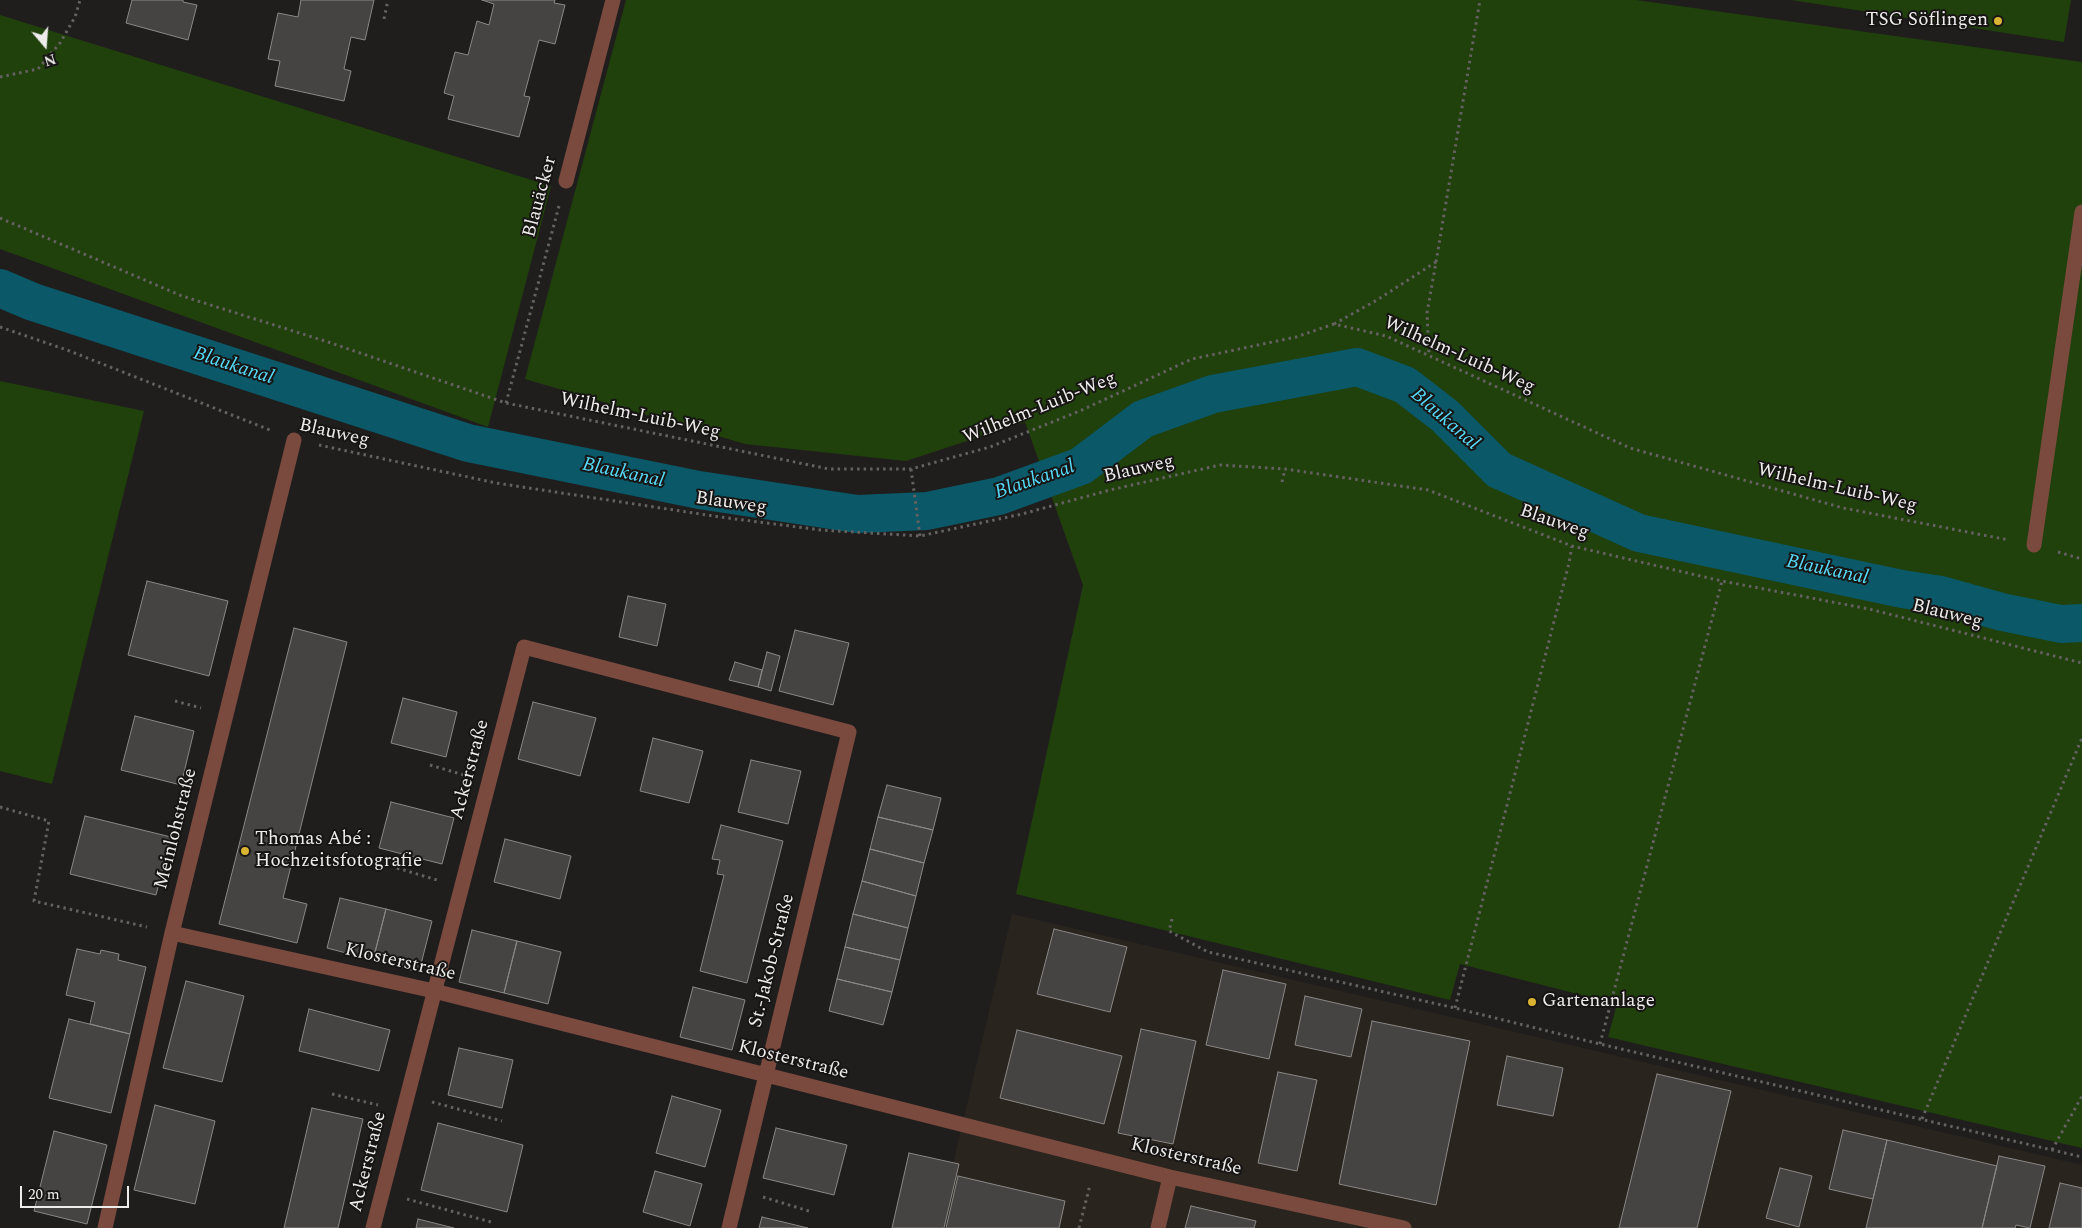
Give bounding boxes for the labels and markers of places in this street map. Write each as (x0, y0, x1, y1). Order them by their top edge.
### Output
place label: TSG Söflingen (1866, 10, 1988, 32)
marker: TSG Söflingen (1992, 15, 2004, 27)
place label: Thomas Abé : Hochzeitsfotografie (255, 829, 422, 873)
marker: Thomas Abé : Hochzeitsfotografie (239, 845, 251, 857)
place label: Gartenanlage (1542, 991, 1655, 1013)
marker: Gartenanlage (1526, 996, 1538, 1008)

